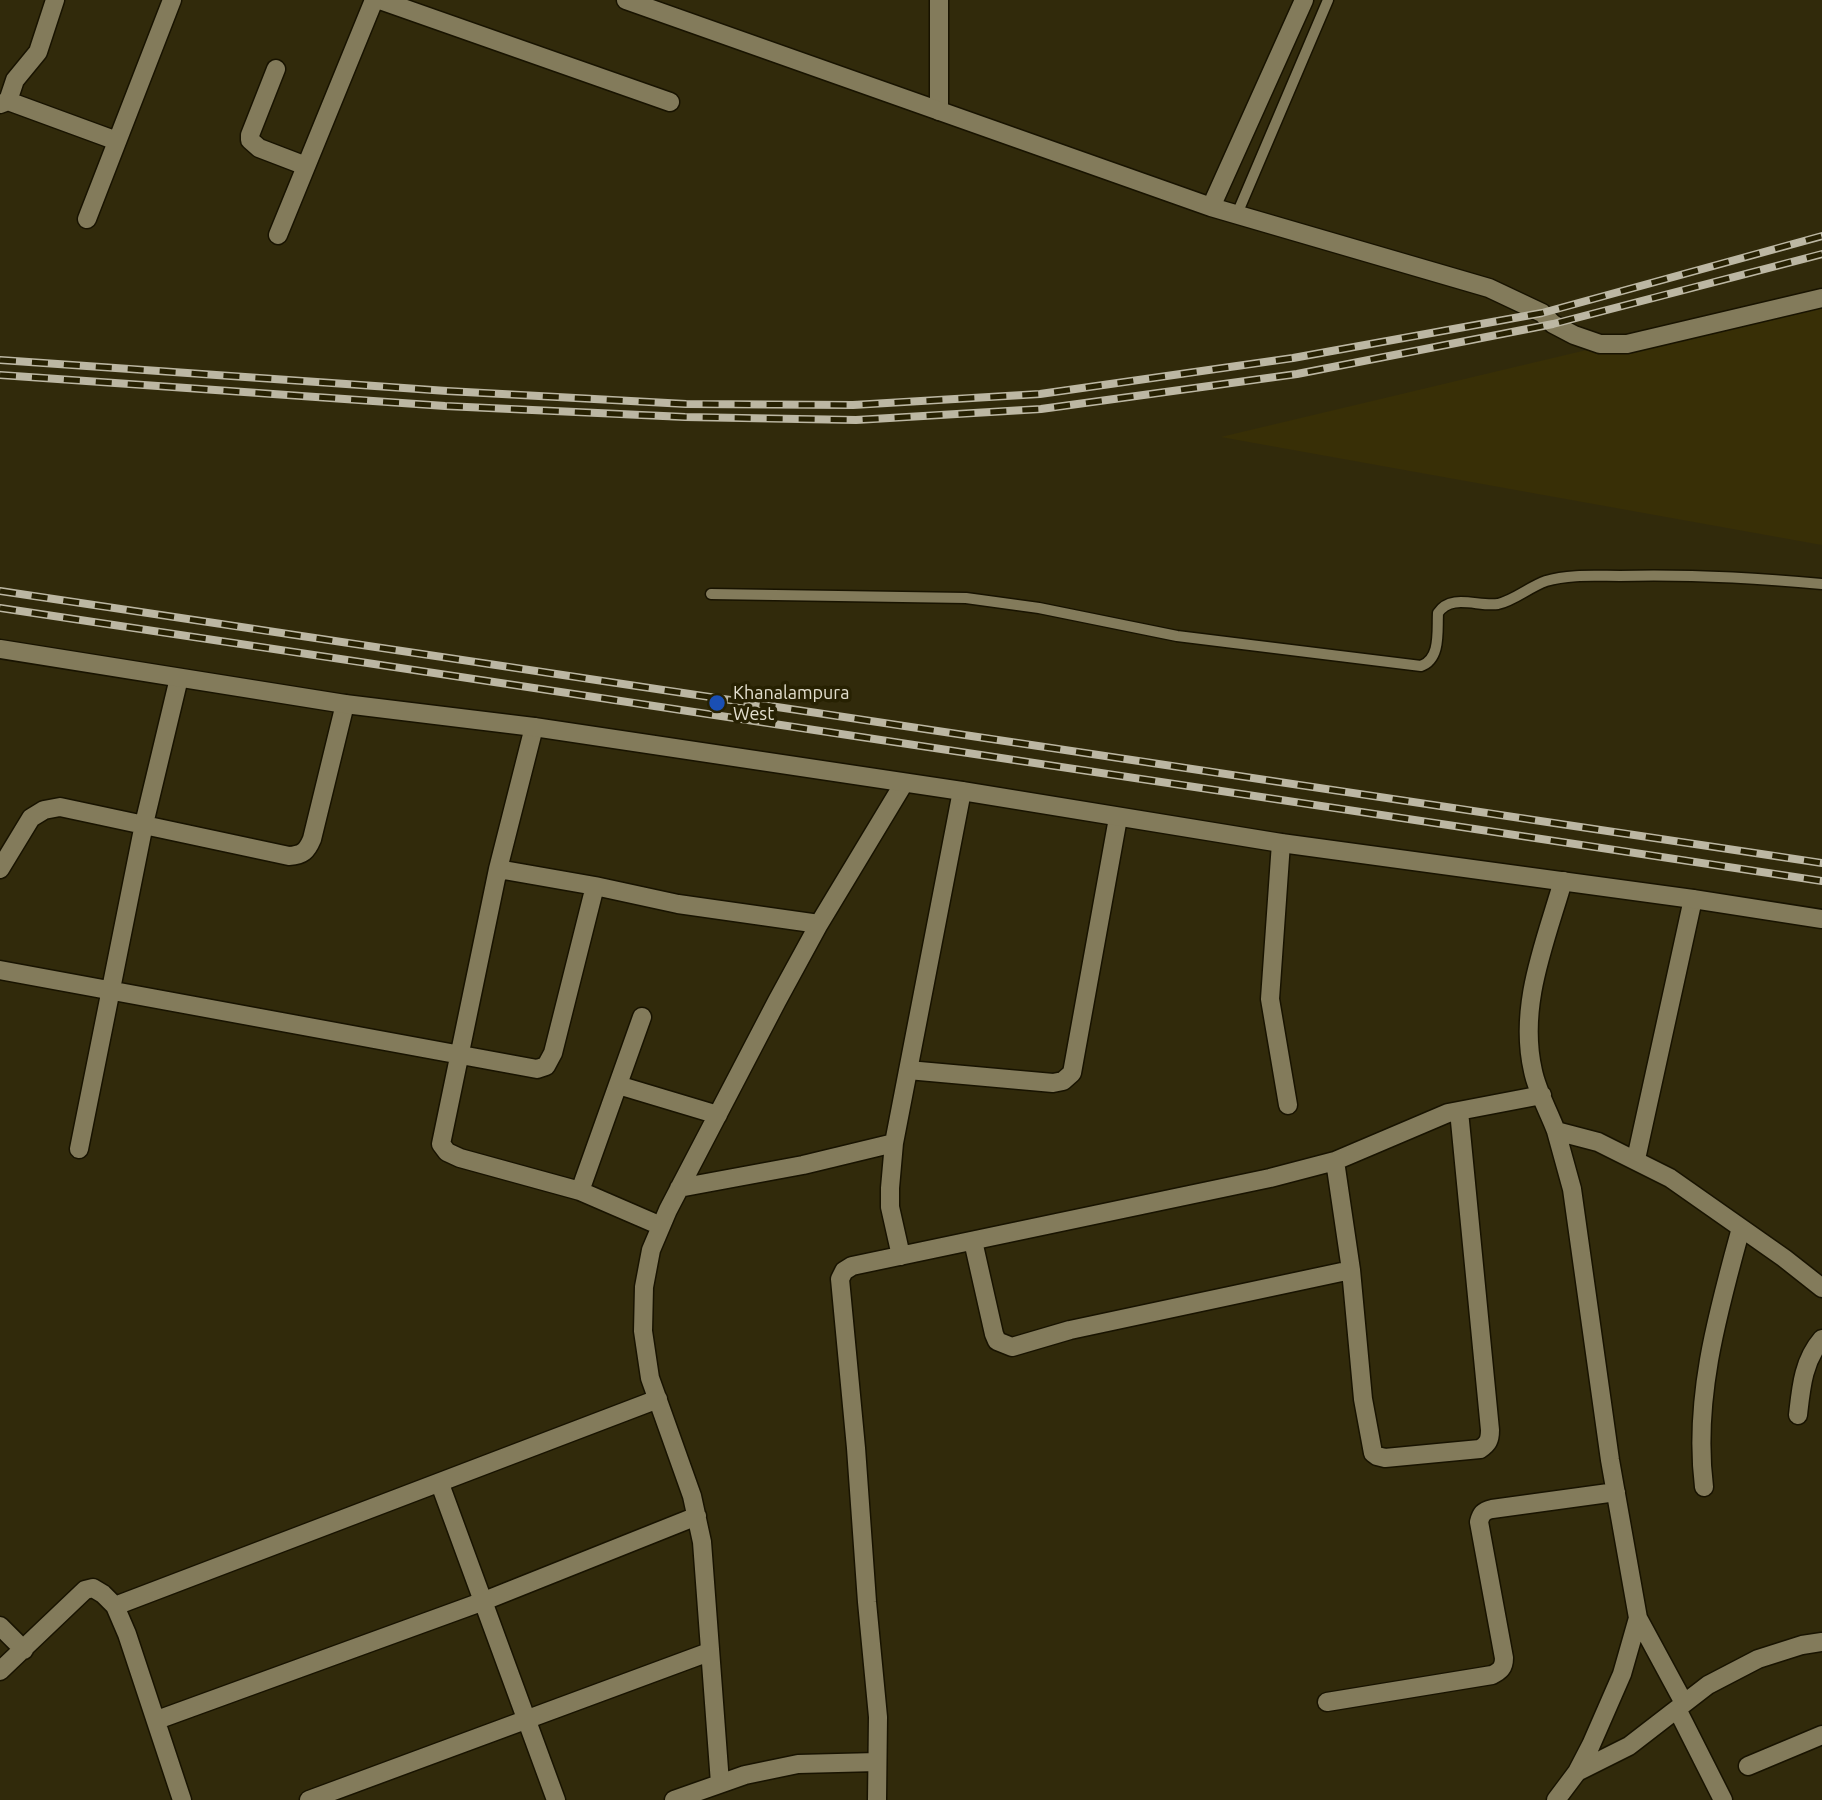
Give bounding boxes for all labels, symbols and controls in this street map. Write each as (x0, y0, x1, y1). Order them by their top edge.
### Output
place label: Khanalampura West (733, 682, 849, 724)
marker: Khanalampura West (707, 693, 727, 713)

